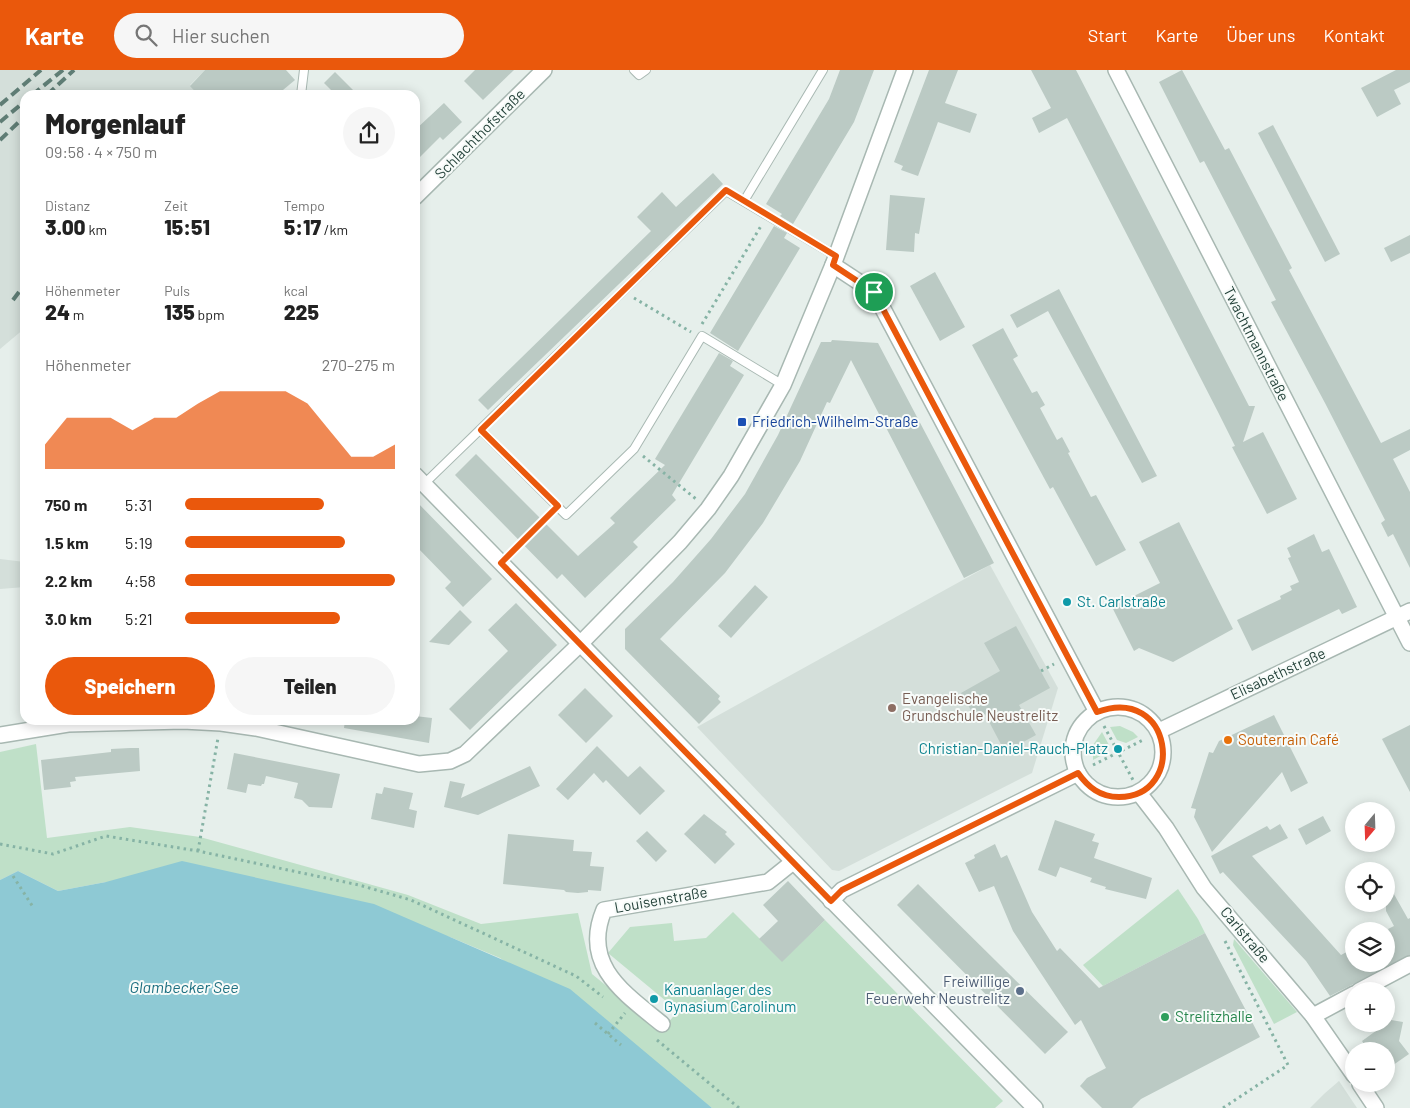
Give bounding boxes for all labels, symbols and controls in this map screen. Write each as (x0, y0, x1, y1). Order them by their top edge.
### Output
search box (114, 13, 464, 58)
text: Karte (25, 21, 84, 50)
icon: search (132, 21, 160, 49)
text: Hier suchen (172, 24, 270, 47)
text: Start (1088, 24, 1127, 46)
text: Karte (1155, 24, 1198, 46)
text: Über uns (1226, 24, 1295, 46)
text: Kontakt (1323, 24, 1385, 46)
street label: Schlachthofstraße (430, 84, 528, 182)
text: Morgenlauf (45, 106, 186, 140)
button: share (343, 107, 395, 159)
text: 09:58 · 4 × 750 m (45, 142, 157, 161)
text: Distanz (45, 197, 90, 214)
text: Zeit (164, 197, 188, 214)
text: Tempo (284, 197, 325, 214)
text: 3.00 (45, 214, 86, 239)
text: 15:51 (164, 214, 210, 239)
text: 5:17 (284, 214, 321, 239)
text: km (86, 221, 107, 238)
text: /km (321, 221, 348, 238)
pin (853, 271, 895, 313)
icon: arrive (860, 278, 888, 306)
text: Höhenmeter (45, 282, 120, 299)
text: Puls (164, 282, 190, 299)
text: kcal (284, 282, 308, 299)
street label: Twachtmannstraße (1220, 283, 1294, 404)
text: 24 (45, 299, 70, 324)
text: 135 (164, 299, 195, 324)
text: 225 (284, 299, 319, 324)
text: m (70, 306, 84, 323)
text: bpm (195, 306, 225, 323)
text: Höhenmeter (45, 355, 131, 374)
text: 270–275 m (322, 355, 395, 374)
place label: Friedrich-Wilhelm-Straße (752, 412, 919, 430)
marker: Friedrich-Wilhelm-Straße (736, 416, 748, 428)
text: 750 m (45, 495, 87, 514)
text: 5:31 (125, 495, 152, 514)
text: 1.5 km (45, 533, 89, 552)
text: 5:19 (125, 533, 153, 552)
text: 2.2 km (45, 571, 92, 590)
text: 4:58 (125, 571, 156, 590)
place label: St. Carlstraße (1077, 592, 1166, 610)
marker: St. Carlstraße (1061, 596, 1073, 608)
text: 3.0 km (45, 609, 92, 628)
text: 5:21 (125, 609, 153, 628)
street label: Elisabethstraße (1227, 643, 1328, 703)
button: Speichern (45, 657, 215, 715)
button: Teilen (225, 657, 395, 715)
place label: Evangelische Grundschule Neustrelitz (902, 689, 1058, 724)
marker: Evangelische Grundschule Neustrelitz (886, 702, 898, 714)
place label: Souterrain Café (1238, 730, 1339, 748)
marker: Souterrain Café (1222, 734, 1234, 746)
place label: Christian-Daniel-Rauch-Platz (919, 739, 1108, 757)
marker: Christian-Daniel-Rauch-Platz (1112, 743, 1124, 755)
north arrow (1345, 802, 1395, 852)
map controls (1345, 802, 1395, 1092)
button: locate (1345, 862, 1395, 912)
street label: Louisenstraße (613, 882, 709, 916)
street label: Carlstraße (1217, 903, 1274, 966)
button: layers (1345, 922, 1395, 972)
place label: Freiwillige Feuerwehr Neustrelitz (865, 972, 1010, 1007)
water label: Glambecker See (129, 977, 239, 996)
place label: Kanuanlager des Gynasium Carolinum (664, 980, 796, 1015)
button: + (1345, 982, 1395, 1032)
marker: Freiwillige Feuerwehr Neustrelitz (1014, 985, 1026, 997)
marker: Kanuanlager des Gynasium Carolinum (648, 993, 660, 1005)
place label: Strelitzhalle (1175, 1007, 1253, 1025)
marker: Strelitzhalle (1159, 1011, 1171, 1023)
button: − (1345, 1042, 1395, 1092)

